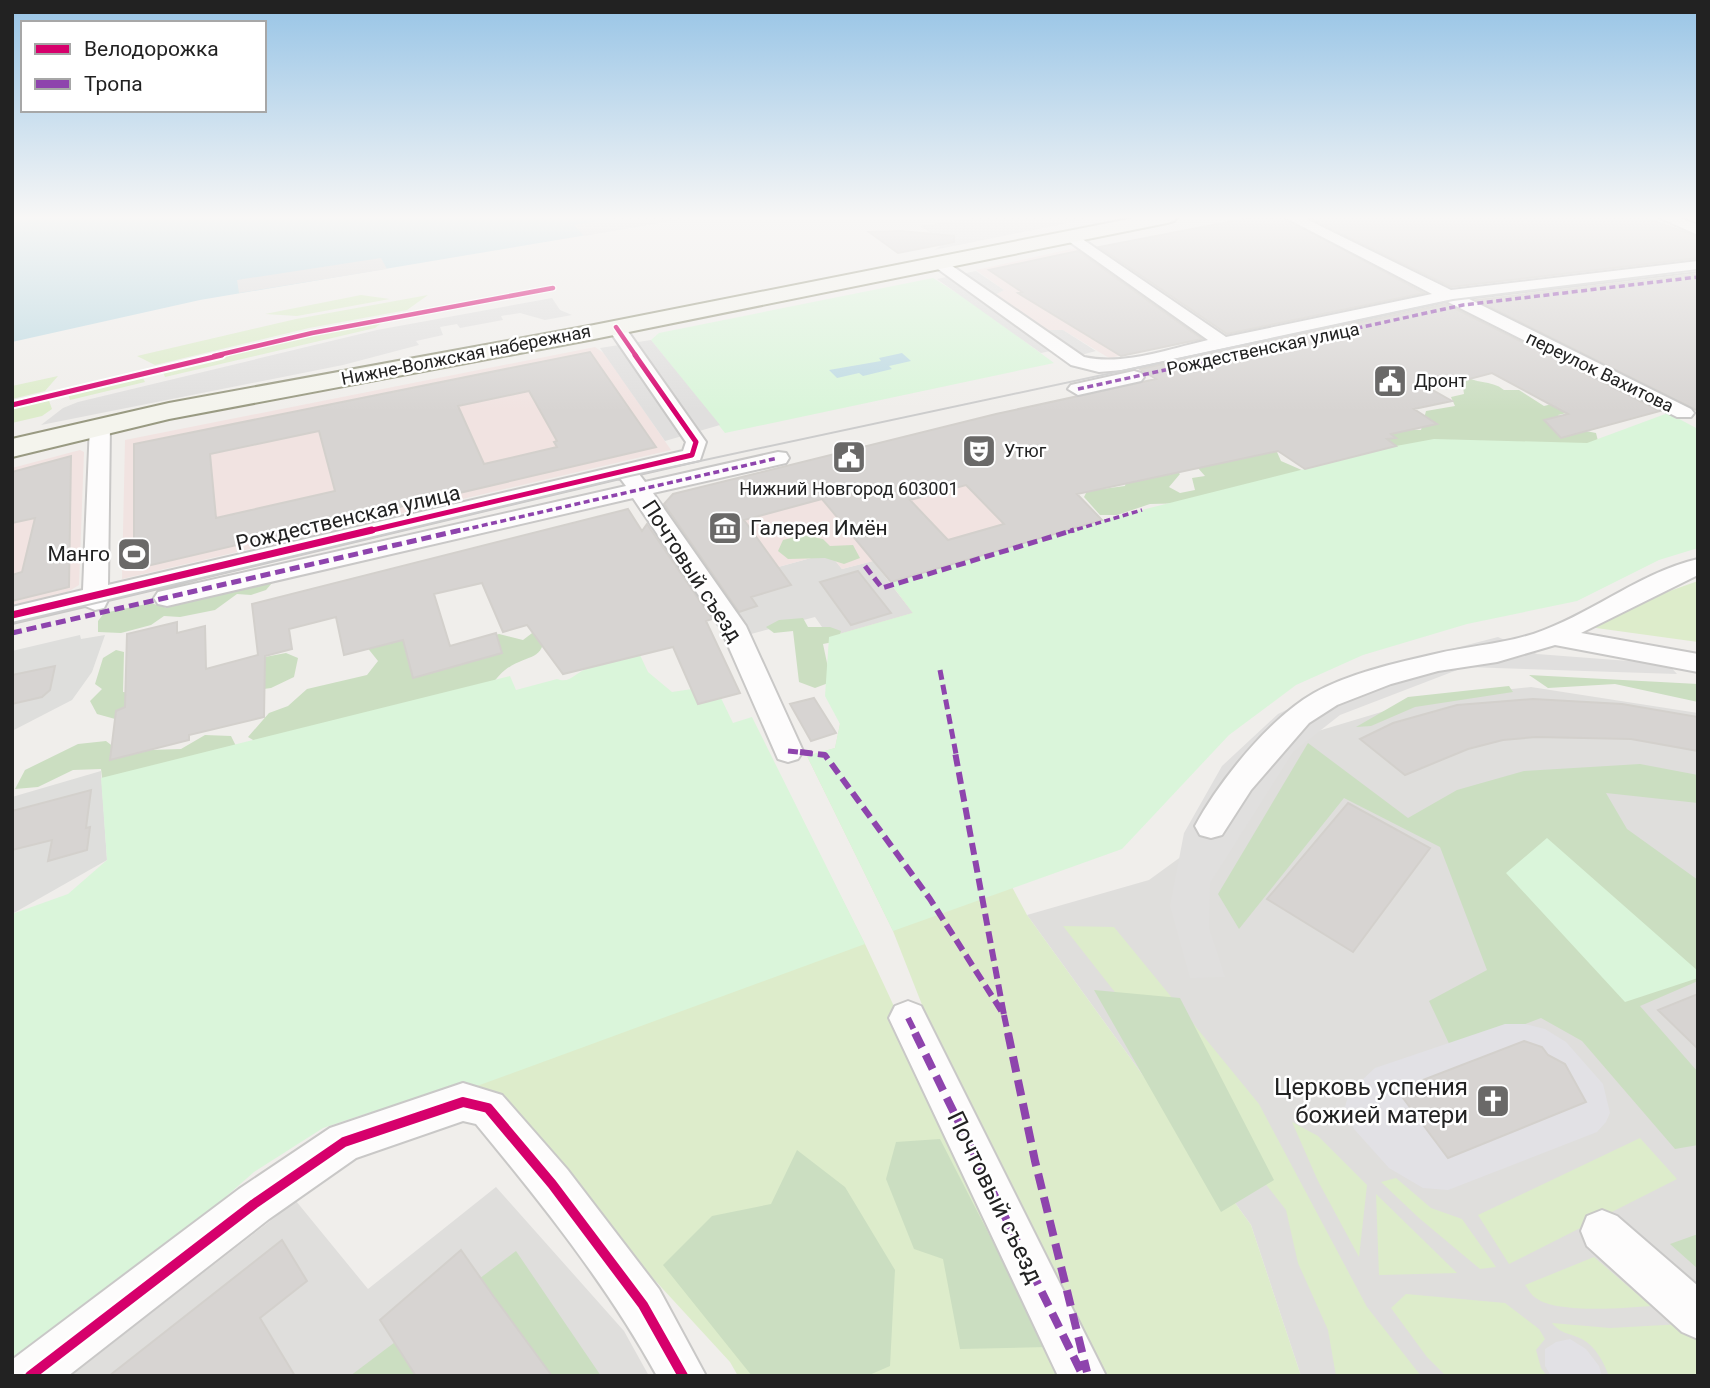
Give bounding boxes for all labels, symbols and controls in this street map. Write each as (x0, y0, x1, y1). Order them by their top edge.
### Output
legend (21, 21, 266, 112)
text: Велодорожка (84, 37, 219, 61)
text: Тропа (84, 72, 143, 96)
street label: Рождественская улица (1165, 318, 1361, 379)
street label: Нижне-Волжская набережная (339, 320, 592, 389)
street label: переулок Вахитова (1523, 327, 1677, 416)
public building icon: Дронт (1371, 362, 1409, 400)
place label: Дронт (1414, 370, 1467, 391)
theatre icon: Утюг (960, 432, 998, 470)
public building icon: Нижний Новгород 603001 (830, 438, 868, 476)
place label: Утюг (1004, 440, 1047, 461)
place label: Нижний Новгород 603001 (739, 478, 959, 499)
street label: Рождественская улица (234, 481, 462, 555)
street label: Почтовый съезд (637, 496, 747, 647)
museum icon: Галерея Имён (706, 509, 744, 547)
place label: Галерея Имён (750, 516, 888, 540)
sports icon: Манго (115, 535, 153, 573)
place label: Манго (48, 542, 110, 566)
place label: Церковь успения божией матери (1274, 1073, 1468, 1129)
church icon: Церковь успения божией матери (1474, 1082, 1512, 1120)
street label: Почтовый съезд (941, 1107, 1049, 1287)

